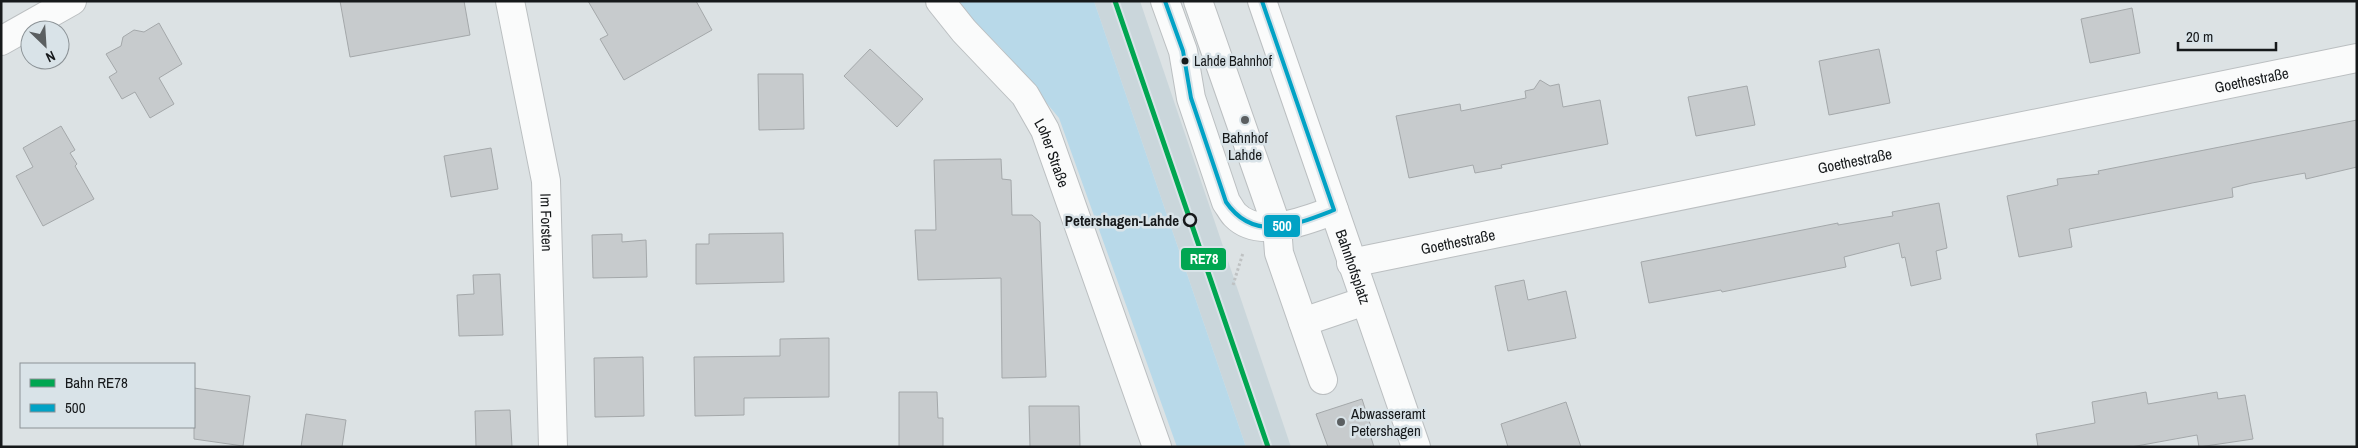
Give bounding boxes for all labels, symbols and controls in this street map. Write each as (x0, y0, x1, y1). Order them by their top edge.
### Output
north arrow (20, 20, 70, 70)
scale bar (2178, 20, 2276, 52)
text: 20 m (2186, 26, 2213, 47)
text: N (43, 47, 58, 67)
place label: Lahde Bahnhof (1194, 52, 1273, 70)
marker: Lahde Bahnhof (1180, 56, 1190, 66)
street label: Goethestraße (2213, 62, 2291, 97)
street label: Loher Straße (1030, 114, 1075, 190)
marker: Bahnhof Lahde (1239, 114, 1251, 126)
place label: Bahnhof Lahde (1222, 127, 1268, 165)
street label: Goethestraße (1816, 143, 1894, 178)
street label: Im Forsten (536, 193, 558, 252)
place label: Petershagen-Lahde (1065, 210, 1179, 231)
marker: Petershagen-Lahde (1183, 213, 1197, 227)
line badge: 500 (1263, 214, 1301, 238)
text: 500 (1272, 217, 1292, 235)
street label: Goethestraße (1419, 223, 1497, 259)
street label: Bahnhofsplatz (1331, 226, 1376, 307)
line badge: RE78 (1180, 247, 1227, 271)
text: RE78 (1190, 250, 1218, 268)
legend (20, 363, 195, 428)
text: Bahn RE78 (65, 372, 128, 393)
text: 500 (65, 397, 86, 418)
place label: Abwasseramt Petershagen (1350, 403, 1426, 441)
marker: Abwasseramt Petershagen (1335, 416, 1347, 428)

